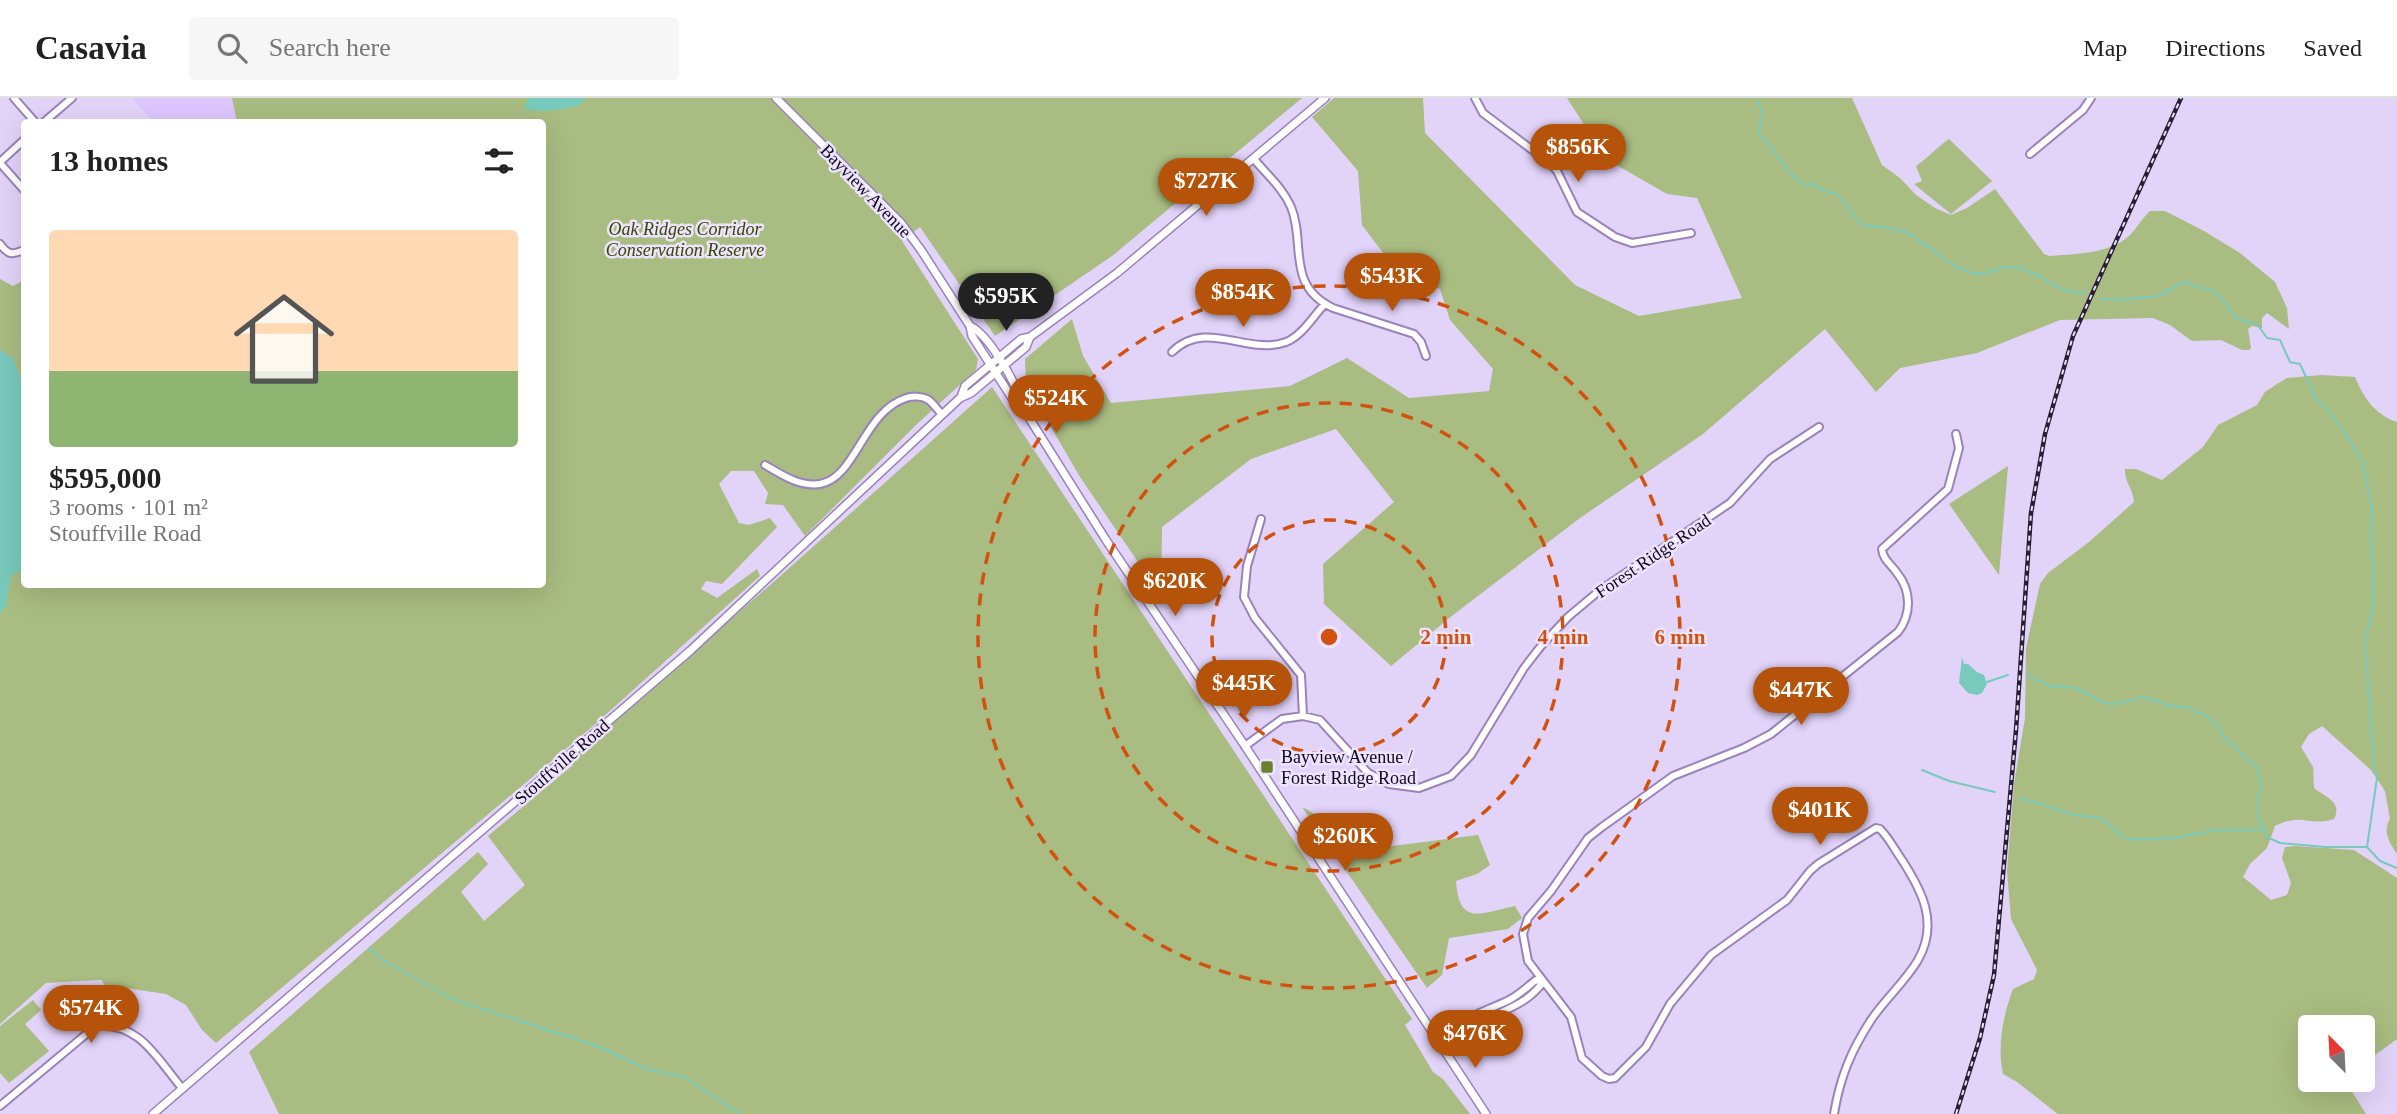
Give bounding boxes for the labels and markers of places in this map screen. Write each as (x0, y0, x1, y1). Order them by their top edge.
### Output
pin: $856K (1529, 125, 1627, 184)
pin: $727K (1157, 158, 1255, 218)
pin: $543K (1343, 254, 1441, 313)
pin: $854K (1194, 270, 1292, 329)
pin: $595K (957, 274, 1055, 333)
pin: $524K (1007, 376, 1105, 435)
pin: $620K (1126, 559, 1224, 618)
centre of rings (1317, 625, 1341, 649)
pin: $445K (1195, 660, 1293, 720)
pin: $447K (1752, 668, 1850, 727)
place label: Bayview Avenue / Forest Ridge Road (1281, 747, 1416, 788)
marker: Bayview Avenue / Forest Ridge Road (1259, 759, 1275, 775)
pin: $401K (1771, 788, 1869, 847)
pin: $260K (1296, 814, 1394, 873)
pin: $574K (42, 986, 140, 1045)
pin: $476K (1426, 1010, 1524, 1070)

